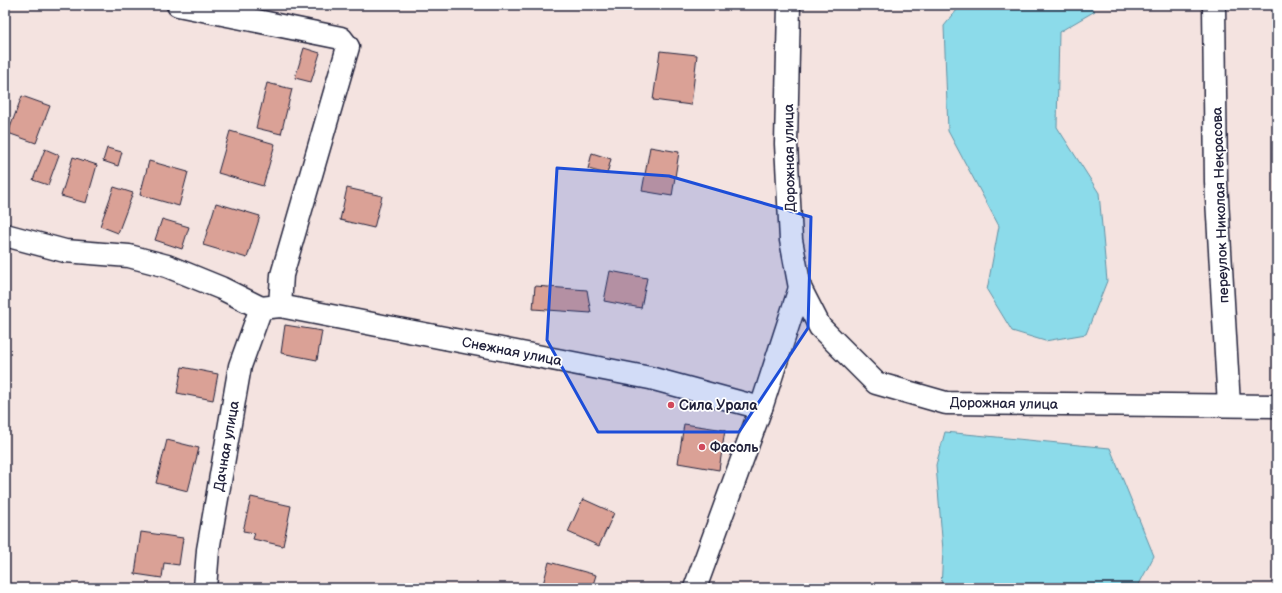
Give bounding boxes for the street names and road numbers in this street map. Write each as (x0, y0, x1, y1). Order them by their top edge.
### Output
street label: Дорожная улица (780, 103, 799, 212)
street label: переулок Николая Некрасова (1209, 106, 1232, 303)
street label: Снежная улица (460, 333, 564, 370)
street label: Дорожная улица (950, 394, 1059, 413)
street label: Дачная улица (210, 399, 243, 493)

